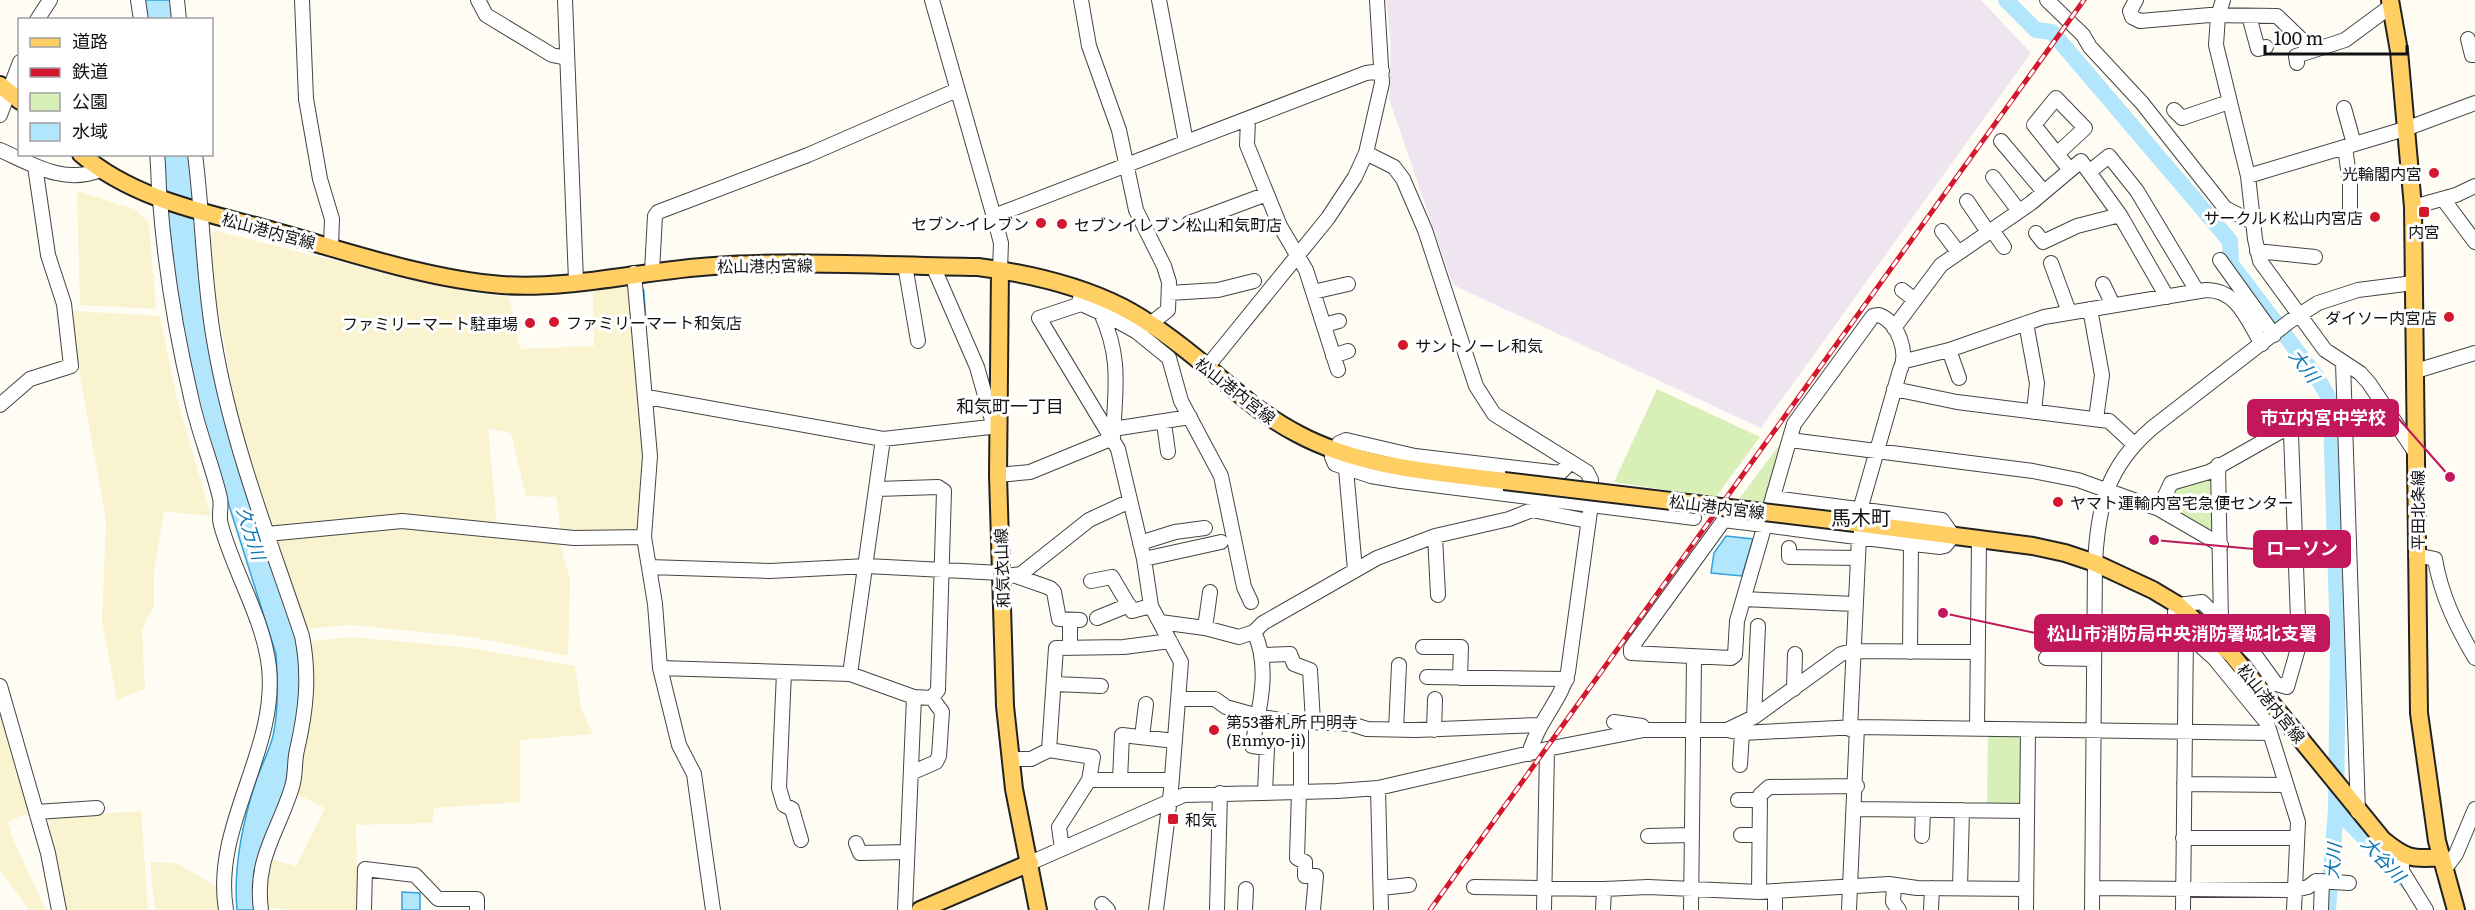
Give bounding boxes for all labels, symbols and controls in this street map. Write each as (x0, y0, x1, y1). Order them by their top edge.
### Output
legend (18, 18, 213, 156)
scale bar (2265, 18, 2408, 56)
text: 100 m (2274, 24, 2323, 51)
text: 道路 (72, 27, 108, 54)
text: 鉄道 (72, 57, 108, 84)
text: 公園 (72, 87, 108, 114)
text: 水域 (72, 117, 108, 144)
place label: 光輪閣内宮 (2342, 161, 2422, 185)
marker: 光輪閣内宮 (2427, 166, 2441, 180)
place label: サークルＫ松山内宮店 (2203, 205, 2363, 229)
marker: 内宮 (2417, 205, 2431, 219)
street label: 松山港内宮線 (220, 206, 318, 254)
marker: サークルＫ松山内宮店 (2368, 210, 2382, 224)
place label: セブン-イレブン (911, 211, 1029, 235)
place label: セブンイレブン松山和気町店 (1074, 212, 1282, 236)
marker: セブン-イレブン (1034, 216, 1048, 230)
marker: セブンイレブン松山和気町店 (1055, 217, 1069, 231)
place label: 内宮 (2408, 219, 2440, 243)
street label: 松山港内宮線 (717, 252, 813, 278)
place label: ダイソー内宮店 (2325, 305, 2437, 329)
place label: ファミリーマート和気店 (566, 310, 742, 334)
marker: ダイソー内宮店 (2442, 310, 2456, 324)
place label: ファミリーマート駐車場 (342, 311, 518, 335)
marker: ファミリーマート和気店 (547, 315, 561, 329)
marker: ファミリーマート駐車場 (523, 316, 537, 330)
place label: サントノーレ和気 (1415, 333, 1543, 357)
marker: サントノーレ和気 (1396, 338, 1410, 352)
water label: 大川 (2283, 343, 2328, 389)
street label: 松山港内宮線 (1191, 351, 1281, 429)
district label: 和気町一丁目 (956, 392, 1064, 419)
callout: 市立内宮中学校 (2248, 400, 2398, 436)
text: 市立内宮中学校 (2260, 403, 2386, 430)
street label: 平田北条線 (2405, 470, 2429, 550)
street label: 松山港内宮線 (1668, 488, 1766, 524)
place label: ヤマト運輸内宮宅急便センター (2070, 490, 2294, 514)
marker: ヤマト運輸内宮宅急便センター (2051, 495, 2065, 509)
district label: 馬木町 (1831, 501, 1891, 531)
water label: 久万川 (231, 503, 274, 565)
street label: 和気衣山線 (988, 528, 1014, 608)
callout: ローソン (2254, 531, 2350, 567)
text: ローソン (2266, 534, 2338, 561)
callout: 松山市消防局中央消防署城北支署 (2035, 615, 2329, 651)
text: 松山市消防局中央消防署城北支署 (2047, 619, 2317, 646)
street label: 松山港内宮線 (2232, 658, 2312, 748)
place label: 第53番札所 円明寺 (Enmyo-ji) (1226, 709, 1358, 751)
marker: 第53番札所 円明寺 (Enmyo-ji) (1207, 723, 1221, 737)
place label: 和気 (1185, 807, 1217, 831)
marker: 和気 (1166, 812, 1180, 826)
water label: 大谷川 (2356, 830, 2414, 889)
water label: 大川 (2317, 840, 2347, 880)

